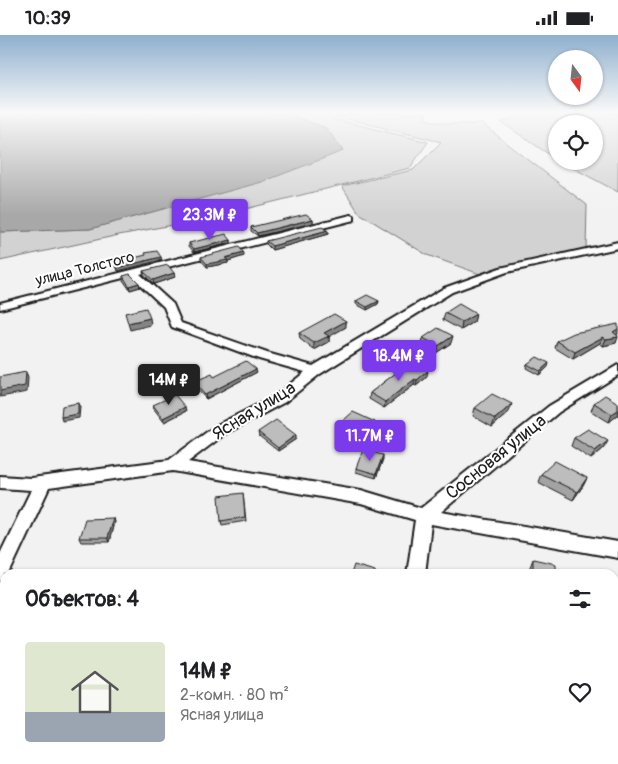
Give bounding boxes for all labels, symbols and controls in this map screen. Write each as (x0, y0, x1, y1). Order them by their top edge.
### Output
text: 10:39 (25, 6, 71, 30)
north arrow (548, 50, 602, 105)
map controls (548, 50, 603, 170)
button: locate (548, 115, 603, 170)
pin: 23.3M ₽ (164, 199, 256, 241)
text: 23.3M ₽ (183, 205, 237, 225)
street label: улица Толстого (33, 248, 136, 291)
pin: 18.4M ₽ (353, 339, 445, 382)
text: 18.4M ₽ (373, 346, 425, 366)
pin: 14M ₽ (134, 363, 204, 406)
text: 14M ₽ (149, 370, 189, 390)
street label: Ясная улица (208, 376, 300, 446)
street label: Сосновая улица (441, 409, 551, 505)
pin: 11.7M ₽ (324, 419, 416, 462)
text: 11.7M ₽ (345, 426, 395, 446)
icon: filters (566, 585, 594, 613)
text: Объектов: 4 (25, 586, 139, 613)
text: 14M ₽ (180, 658, 233, 685)
icon: home (65, 662, 125, 722)
icon: heart (566, 678, 594, 706)
text: 2-комн. · 80 m² (180, 685, 289, 705)
text: Ясная улица (180, 705, 264, 725)

